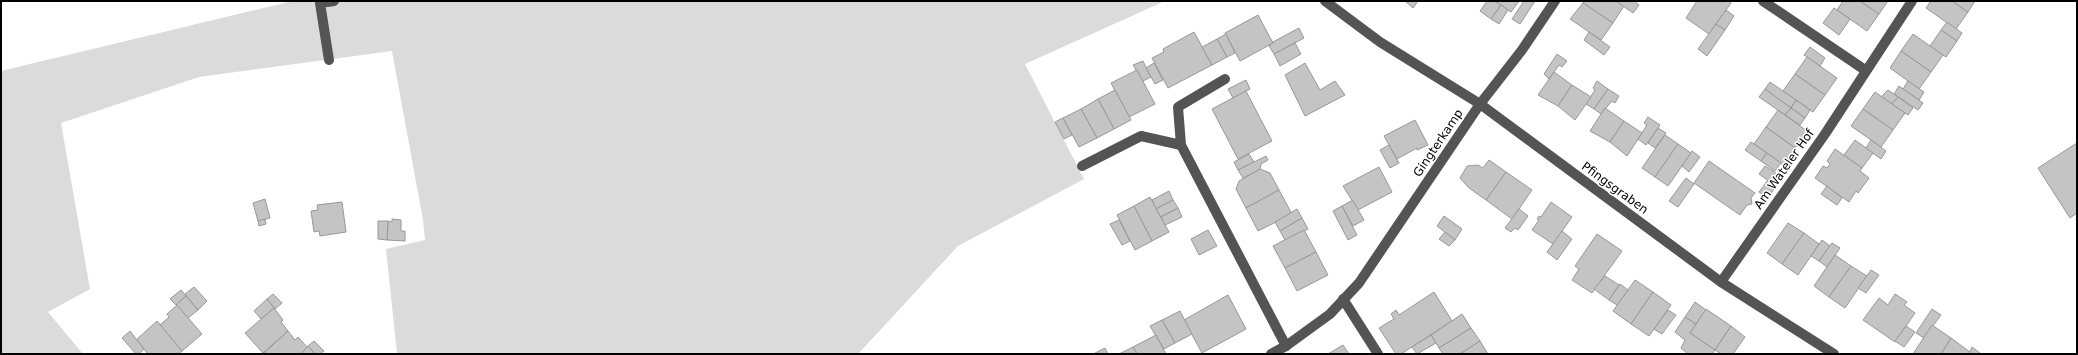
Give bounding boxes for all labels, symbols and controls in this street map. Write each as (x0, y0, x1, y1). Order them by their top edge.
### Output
street label: Gingterkamp (1410, 107, 1466, 179)
street label: Am Wateler Hof (1751, 126, 1817, 212)
street label: Pfingsgraben (1579, 159, 1651, 217)

